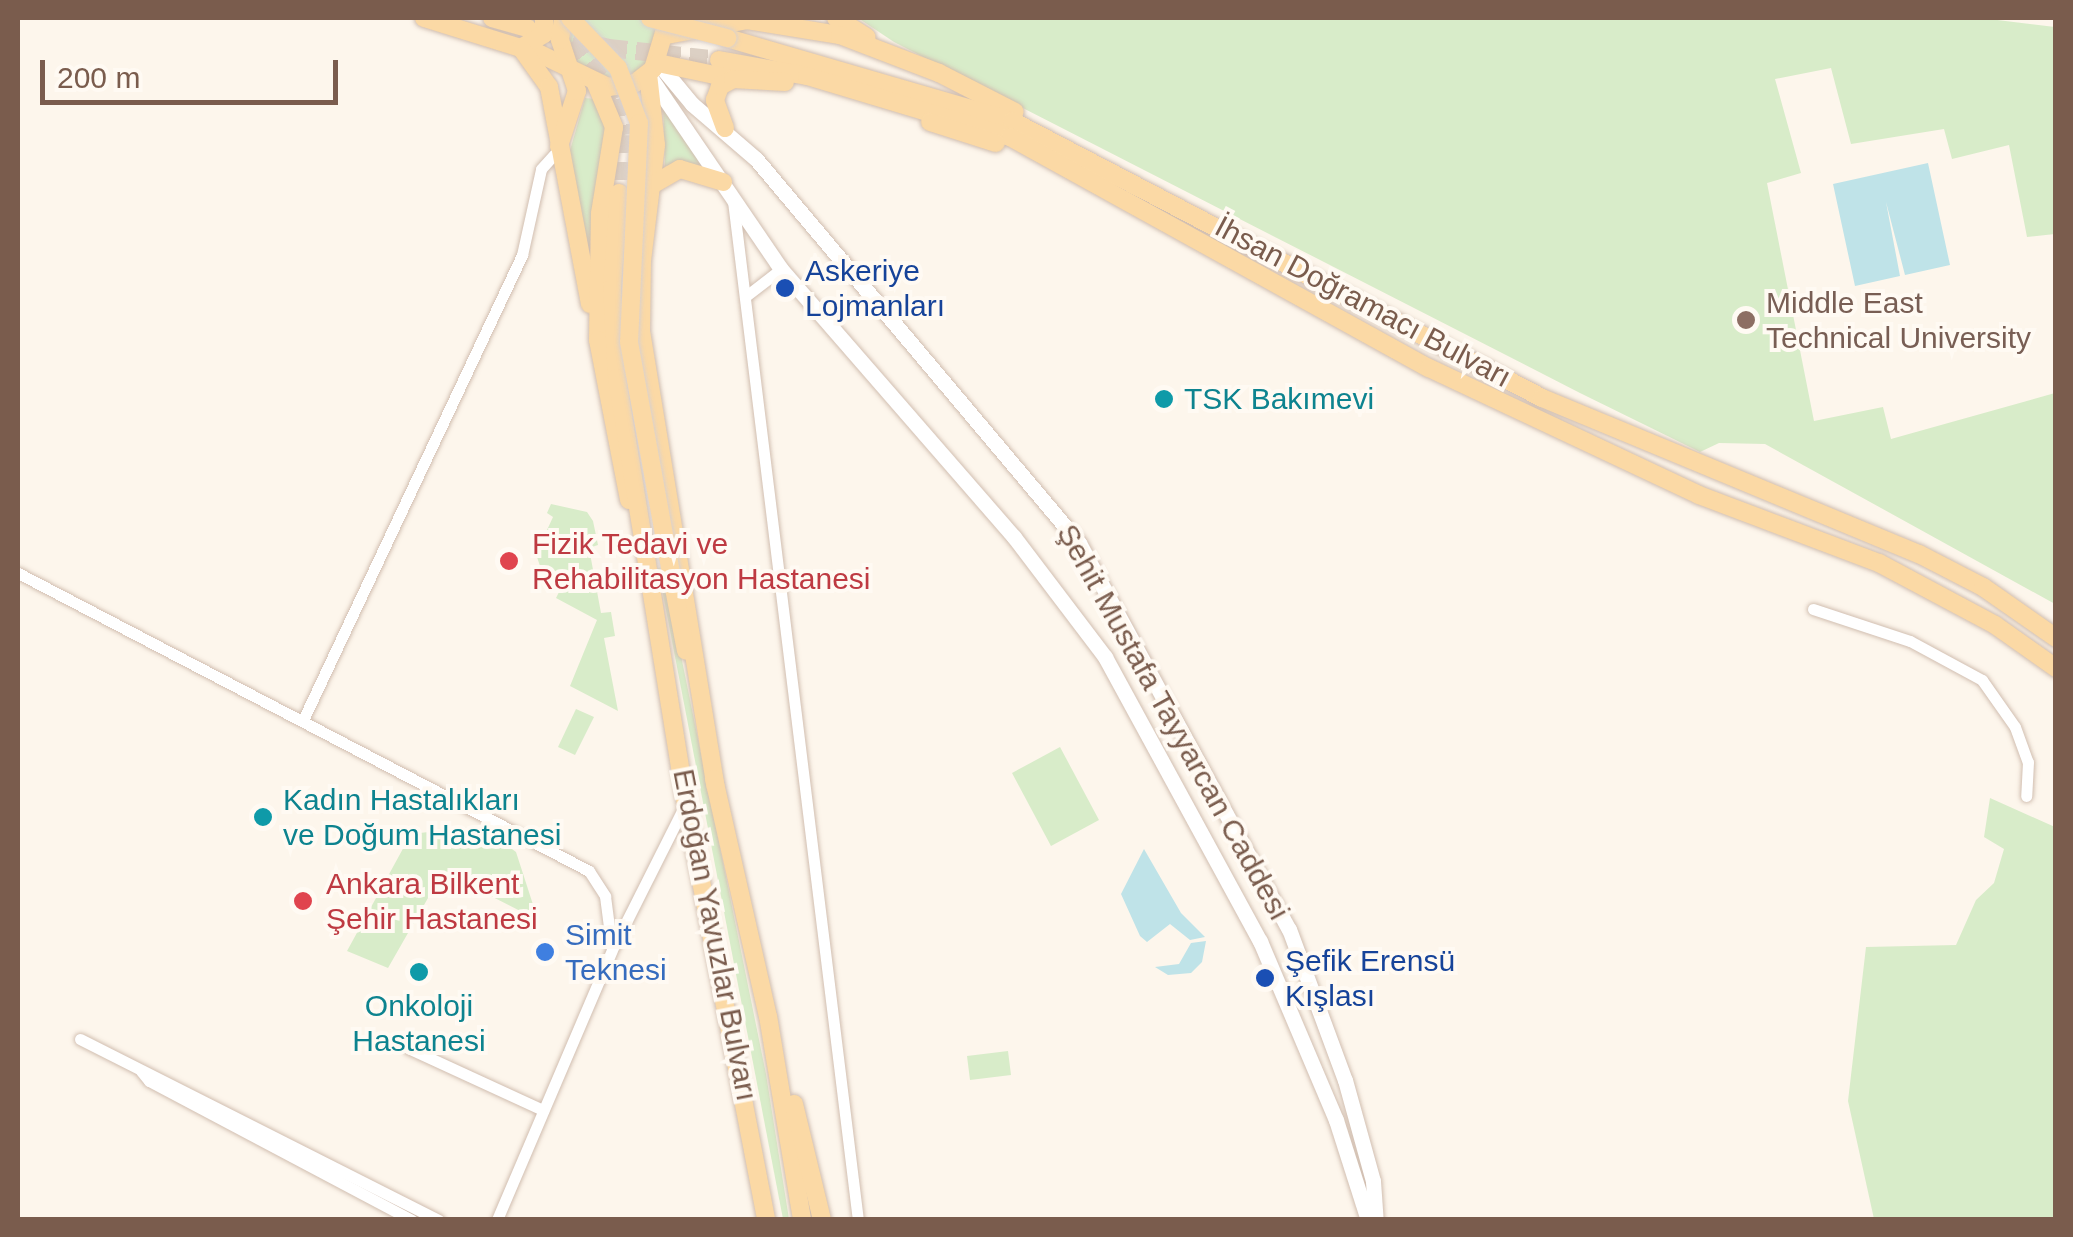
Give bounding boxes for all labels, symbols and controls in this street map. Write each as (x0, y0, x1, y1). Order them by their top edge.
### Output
scale bar (45, 40, 342, 102)
text: 200 m (57, 61, 140, 94)
street label: İhsan Doğramacı Bulvarı (1209, 209, 1517, 395)
place label: Askeriye Lojmanları (805, 253, 945, 324)
marker: Askeriye Lojmanları (774, 277, 796, 299)
place label: Middle East Technical University (1766, 285, 2031, 356)
marker: Middle East Technical University (1735, 309, 1757, 331)
place label: TSK Bakımevi (1184, 381, 1374, 417)
marker: TSK Bakımevi (1153, 388, 1175, 410)
street label: Şehit Mustafa Tayyarcan Caddesi (1049, 518, 1297, 926)
place label: Fizik Tedavi ve Rehabilitasyon Hastanesi (532, 526, 871, 596)
marker: Fizik Tedavi ve Rehabilitasyon Hastanesi (496, 548, 522, 574)
street label: Erdoğan Yavuzlar Bulvarı (665, 766, 765, 1104)
place label: Kadın Hastalıkları ve Doğum Hastanesi (283, 782, 561, 852)
marker: Kadın Hastalıkları ve Doğum Hastanesi (252, 806, 274, 828)
place label: Ankara Bilkent Şehir Hastanesi (326, 866, 538, 936)
marker: Ankara Bilkent Şehir Hastanesi (290, 888, 316, 914)
place label: Simit Teknesi (565, 917, 667, 988)
marker: Simit Teknesi (534, 941, 556, 963)
place label: Şefik Erensü Kışlası (1285, 943, 1455, 1014)
marker: Onkoloji Hastanesi (408, 961, 430, 983)
marker: Şefik Erensü Kışlası (1254, 967, 1276, 989)
place label: Onkoloji Hastanesi (352, 988, 486, 1058)

